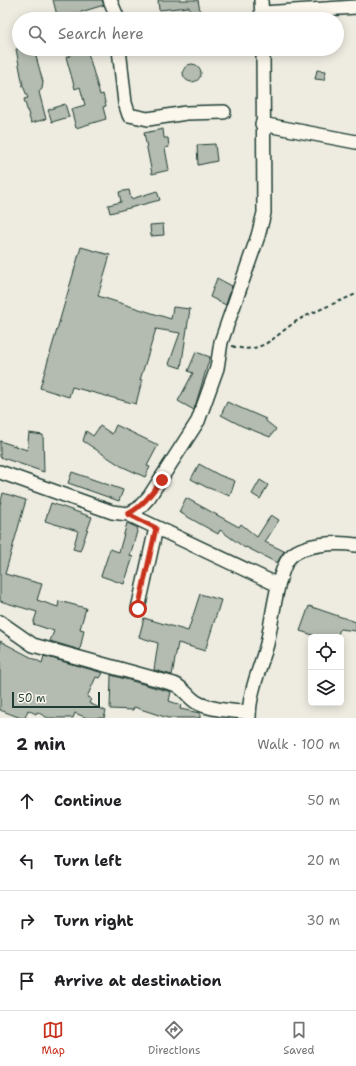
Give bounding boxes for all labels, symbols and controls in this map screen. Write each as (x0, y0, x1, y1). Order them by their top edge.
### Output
search box (12, 12, 344, 56)
icon: search (26, 23, 48, 45)
text: Search here (58, 24, 144, 44)
route end (153, 471, 171, 489)
route start (129, 600, 147, 618)
map controls (308, 634, 344, 706)
button: locate (308, 634, 344, 670)
button: layers (308, 670, 344, 706)
scale bar (12, 690, 100, 709)
text: 50 m (18, 691, 46, 706)
text: 2 min (16, 733, 66, 755)
text: Walk · 100 m (257, 736, 340, 753)
icon: ahead (16, 790, 38, 812)
text: Continue (54, 791, 122, 811)
text: 50 m (307, 792, 340, 809)
icon: left (16, 850, 38, 872)
text: Turn left (54, 851, 122, 871)
text: 20 m (307, 852, 340, 869)
icon: right (16, 910, 38, 932)
text: Turn right (54, 911, 134, 931)
text: 30 m (306, 912, 340, 929)
icon: arrive (16, 970, 38, 992)
text: Arrive at destination (54, 971, 222, 991)
tab: Map (41, 1019, 65, 1058)
tab: Directions (148, 1019, 200, 1058)
tab: Saved (283, 1019, 315, 1058)

